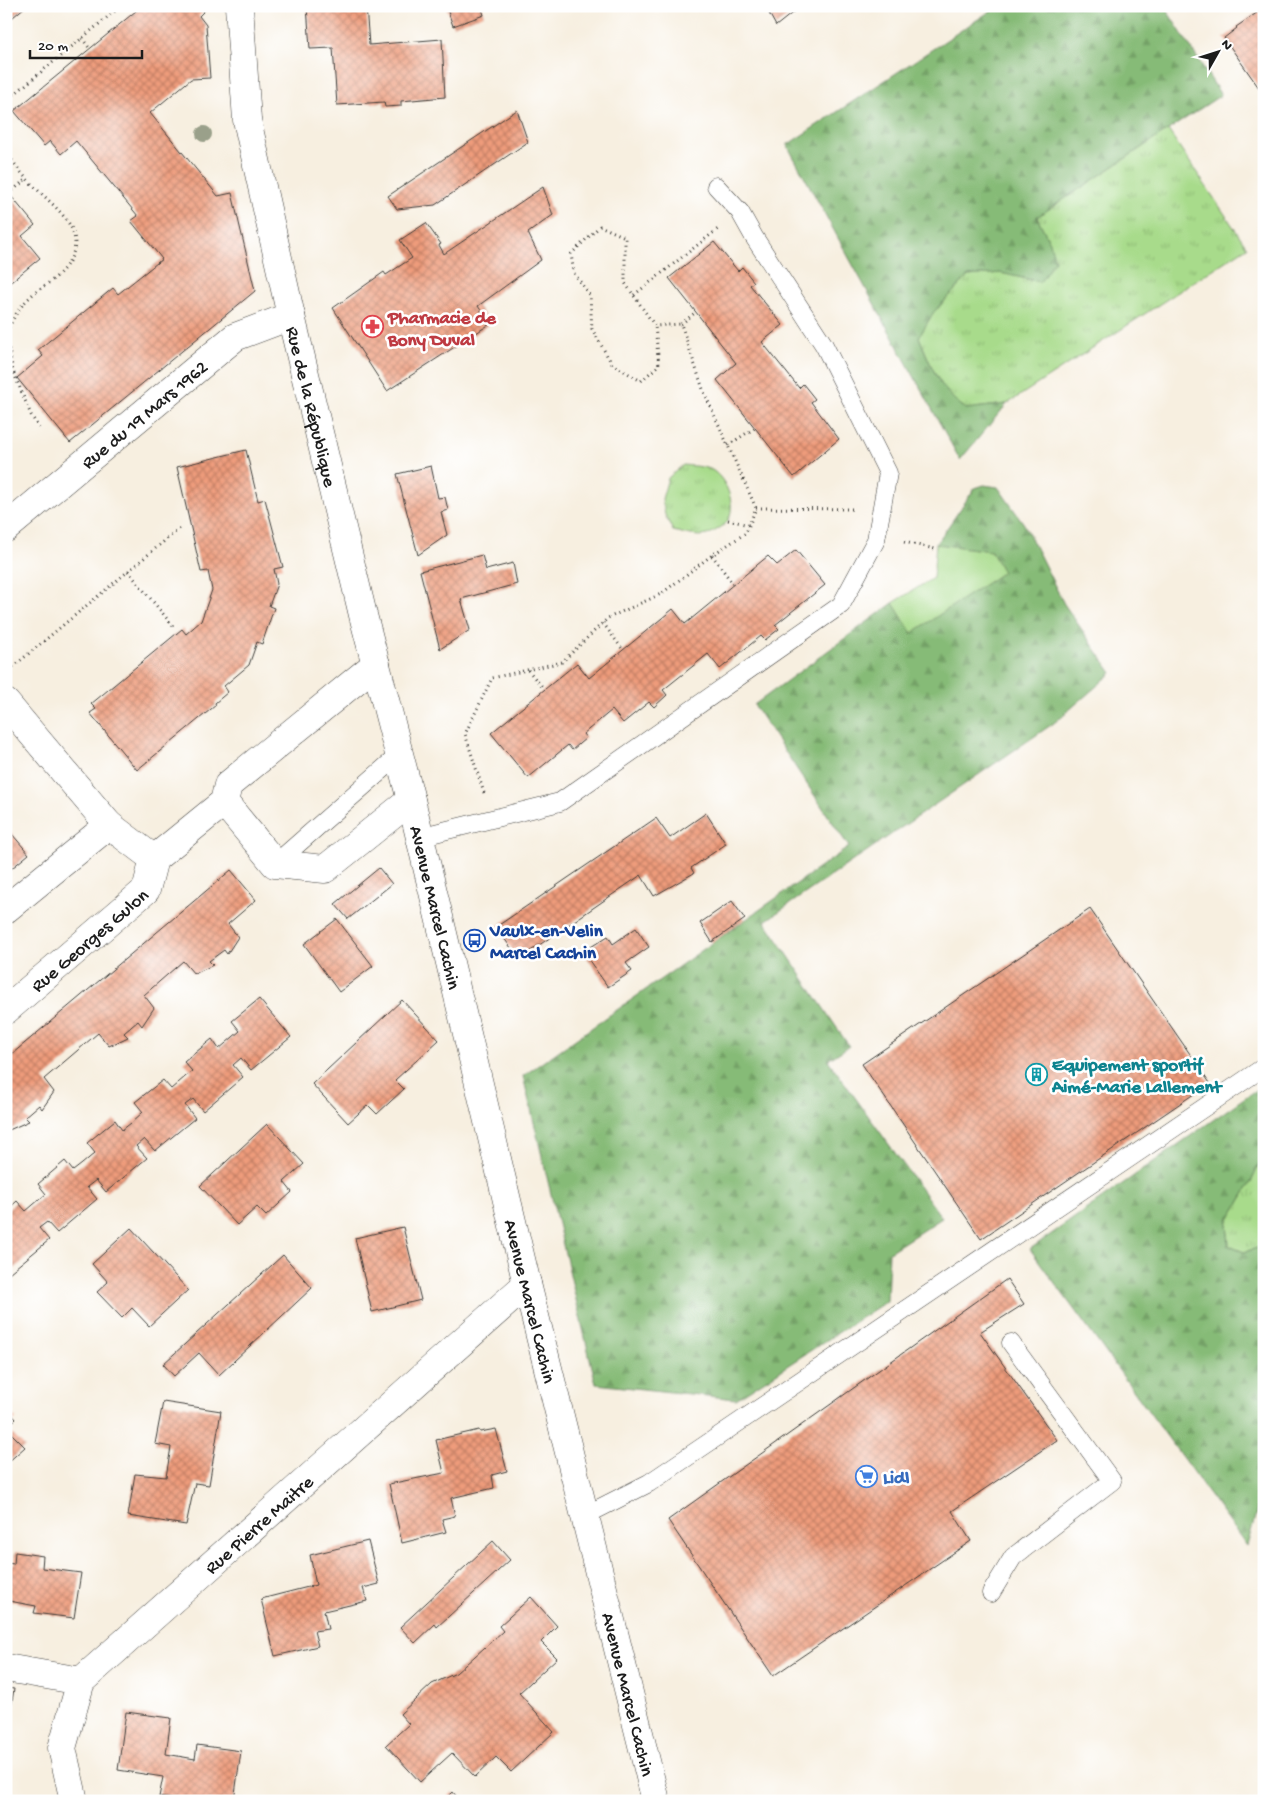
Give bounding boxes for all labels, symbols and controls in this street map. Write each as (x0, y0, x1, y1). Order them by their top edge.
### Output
scale bar (30, 28, 142, 60)
north arrow (1192, 28, 1242, 78)
text: N (1217, 36, 1236, 54)
text: 20 m (38, 38, 68, 56)
place label: Pharmacie de Bony Duval (387, 308, 497, 353)
pharmacy icon: Pharmacie de Bony Duval (360, 315, 384, 339)
street label: Rue de la République (279, 324, 340, 490)
street label: Rue du 19 Mars 1962 (78, 357, 214, 475)
street label: Avenue Marcel Cachin (403, 824, 464, 992)
street label: Rue Georges Gulon (27, 885, 155, 999)
place label: Vaulx-en-Velin Marcel Cachin (489, 921, 604, 966)
bus stop icon: Vaulx-en-Velin Marcel Cachin (462, 928, 486, 952)
place label: Equipement sportif Aimé-Marie Lallement (1051, 1055, 1223, 1100)
building icon: Equipement sportif Aimé-Marie Lallement (1024, 1062, 1048, 1086)
street label: Avenue Marcel Cachin (497, 1217, 559, 1386)
supermarket icon: Lidl (855, 1464, 879, 1488)
place label: Lidl (883, 1468, 909, 1491)
street label: Rue Pierre Maitre (201, 1472, 320, 1580)
street label: Avenue Marcel Cachin (594, 1611, 657, 1779)

